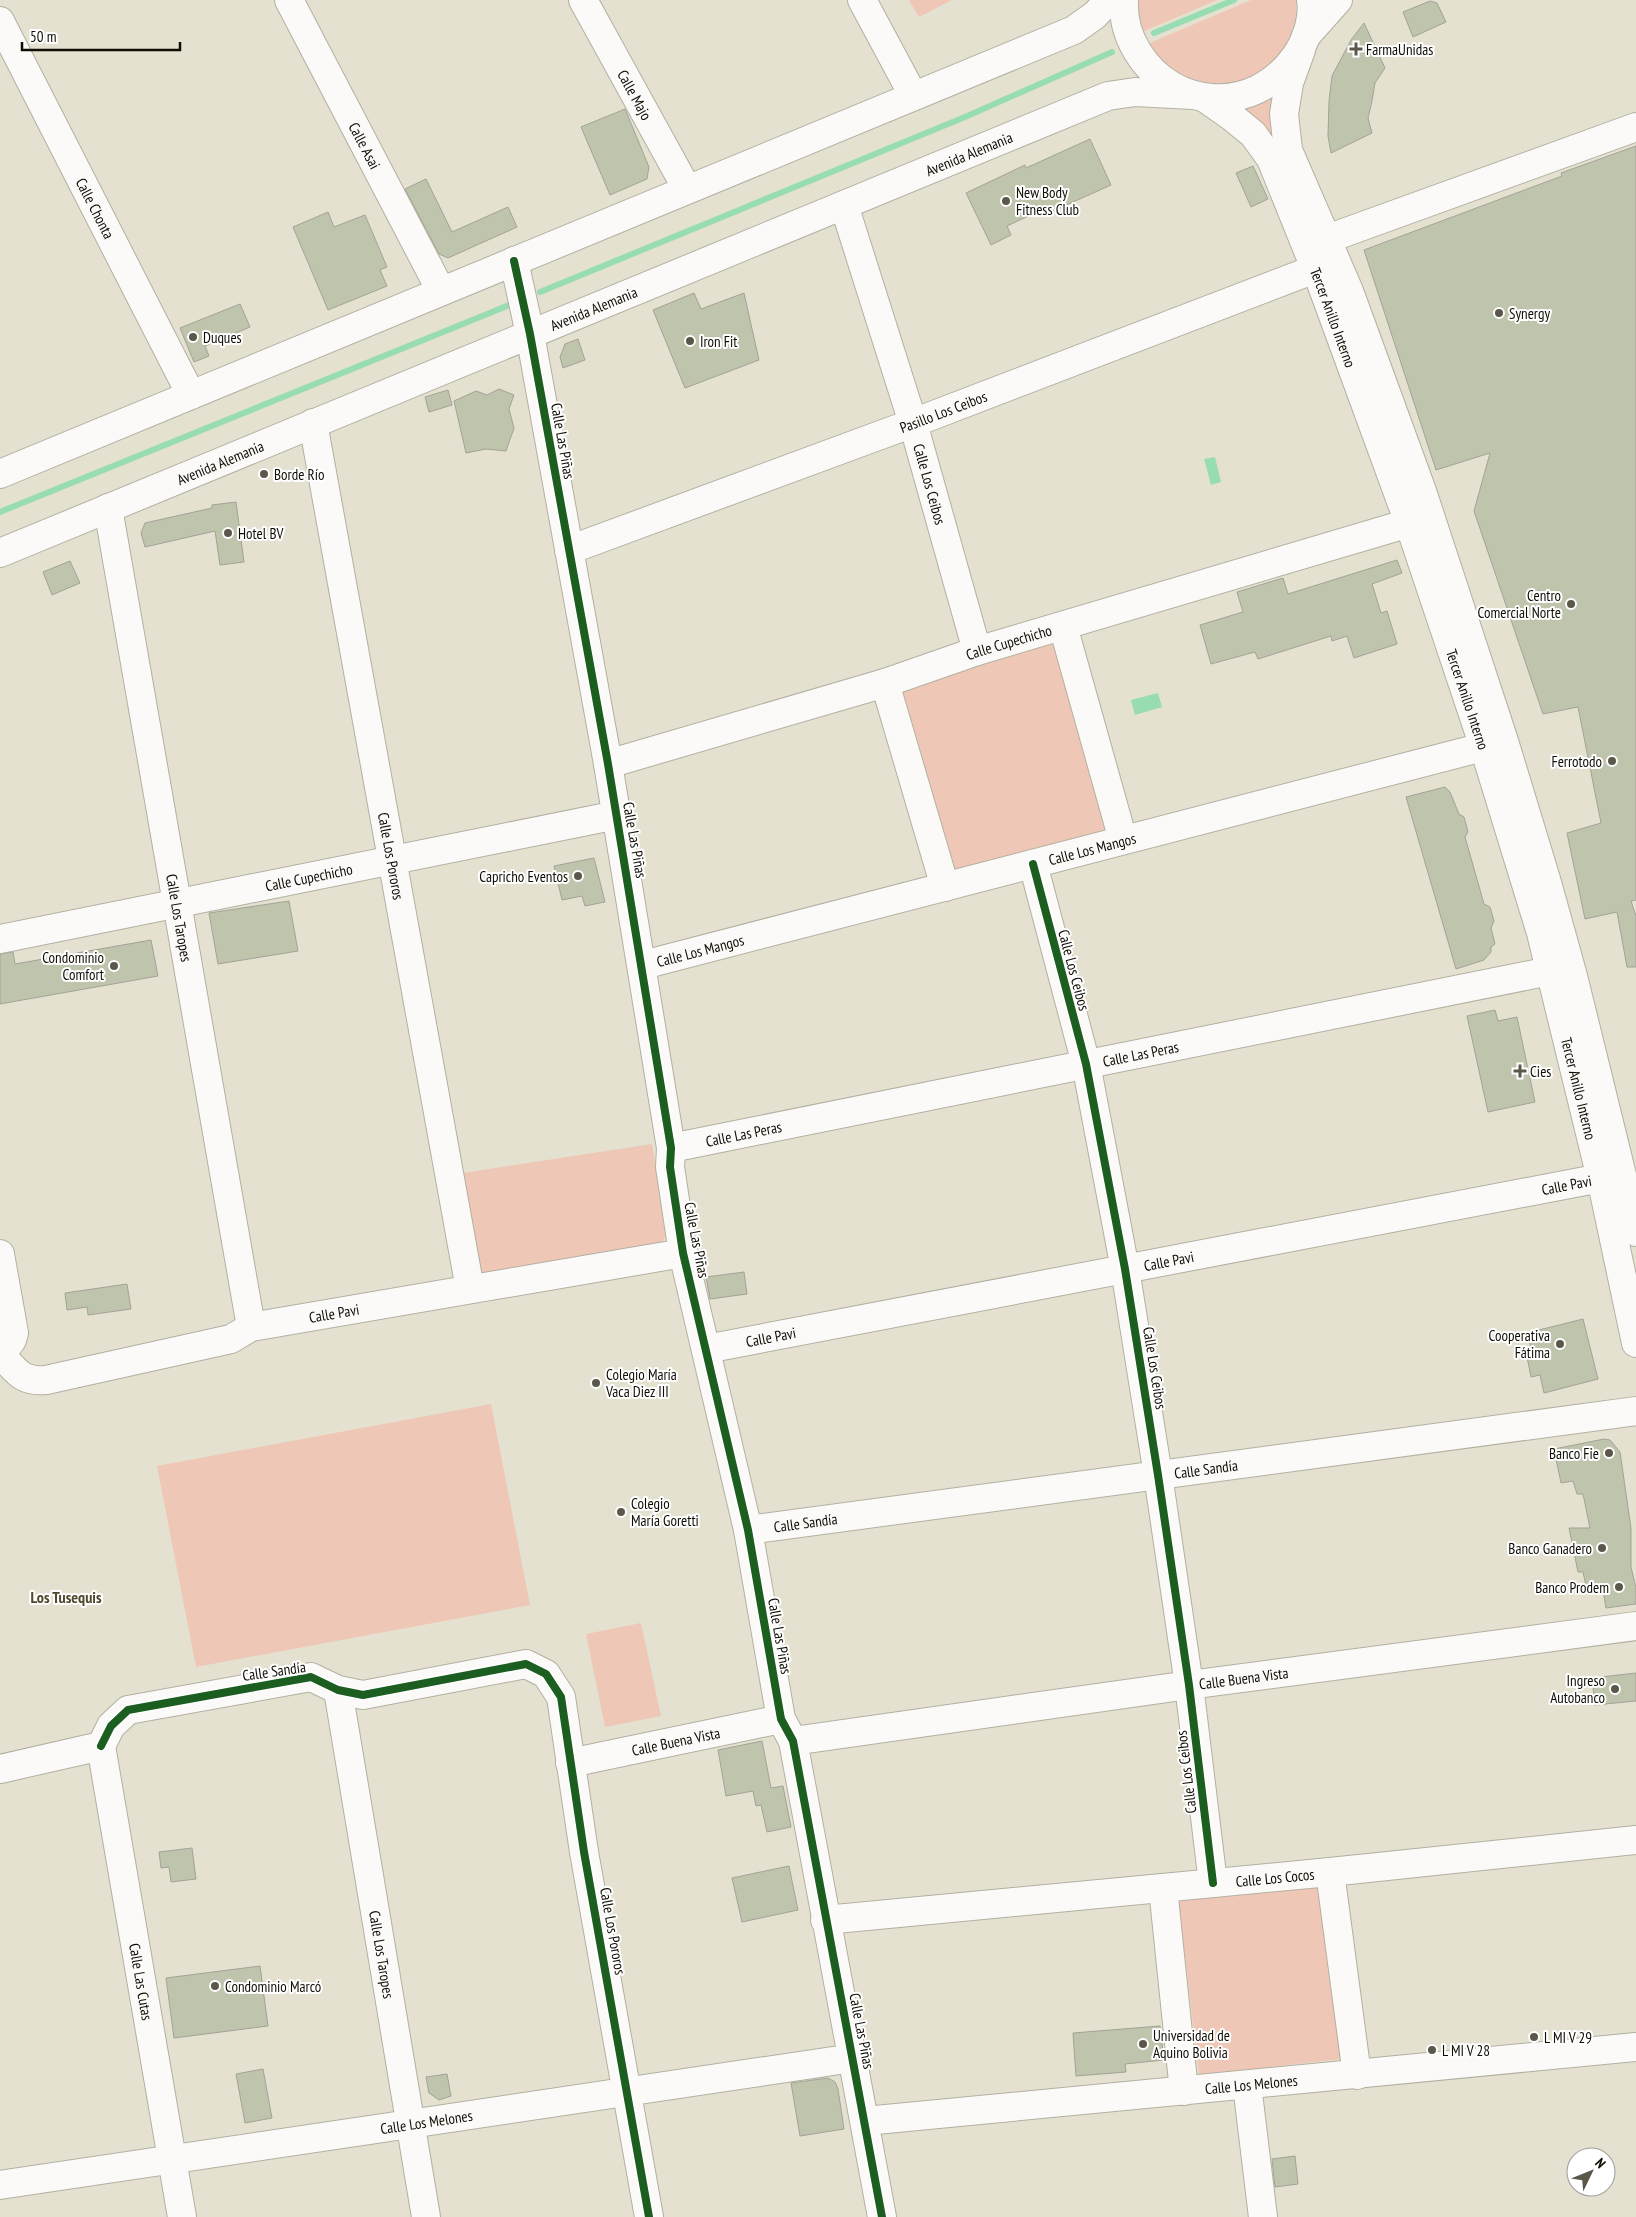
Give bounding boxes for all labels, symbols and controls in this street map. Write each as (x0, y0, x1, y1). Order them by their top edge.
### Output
scale bar (22, 20, 180, 52)
text: 50 m (30, 27, 56, 46)
place label: FarmaUnidas (1366, 40, 1433, 59)
marker: FarmaUnidas (1350, 43, 1362, 55)
street label: Calle Majo (614, 66, 657, 123)
street label: Calle Asai (345, 119, 385, 172)
street label: Avenida Alemania (923, 127, 1015, 180)
street label: Calle Chonta (72, 174, 119, 242)
place label: New Body Fitness Club (1016, 183, 1079, 219)
marker: New Body Fitness Club (1000, 195, 1012, 207)
street label: Tercer Anillo Interno (1306, 265, 1361, 370)
street label: Avenida Alemania (547, 282, 640, 335)
place label: Synergy (1509, 304, 1550, 323)
marker: Synergy (1493, 307, 1505, 319)
place label: Duques (203, 328, 242, 347)
marker: Duques (187, 331, 199, 343)
place label: Iron Fit (700, 332, 737, 351)
marker: Iron Fit (684, 335, 696, 347)
street label: Pasillo Los Ceibos (897, 386, 989, 437)
street label: Calle Las Piñas (547, 401, 579, 481)
street label: Avenida Alemania (174, 436, 266, 489)
street label: Calle Los Ceibos (910, 441, 951, 527)
place label: Borde Río (274, 465, 324, 484)
marker: Borde Río (258, 468, 270, 480)
place label: Hotel BV (238, 524, 283, 543)
marker: Hotel BV (222, 527, 234, 539)
place label: Centro Comercial Norte (1478, 586, 1561, 622)
marker: Centro Comercial Norte (1565, 598, 1577, 610)
street label: Calle Cupechicho (963, 620, 1054, 664)
street label: Tercer Anillo Interno (1442, 646, 1494, 752)
place label: Ferrotodo (1551, 752, 1602, 771)
marker: Ferrotodo (1606, 755, 1618, 767)
street label: Calle Las Piñas (619, 800, 651, 880)
street label: Calle Los Pororos (374, 811, 409, 901)
street label: Calle Los Mangos (1046, 828, 1138, 869)
street label: Calle Cupechicho (264, 859, 354, 895)
place label: Capricho Eventos (479, 867, 568, 886)
marker: Capricho Eventos (572, 870, 584, 882)
street label: Calle Los Taropes (163, 872, 197, 963)
street label: Calle Los Ceibos (1054, 927, 1094, 1013)
street label: Calle Los Mangos (654, 930, 746, 971)
place label: Condominio Comfort (42, 948, 104, 984)
marker: Condominio Comfort (108, 960, 120, 972)
street label: Tercer Anillo Interno (1557, 1035, 1601, 1142)
street label: Calle Las Peras (1101, 1037, 1180, 1070)
place label: Cies (1530, 1062, 1551, 1081)
marker: Cies (1514, 1065, 1526, 1077)
street label: Calle Las Peras (704, 1116, 783, 1150)
street label: Calle Pavi (1540, 1171, 1593, 1199)
street label: Calle Las Piñas (680, 1200, 714, 1280)
street label: Calle Pavi (1142, 1247, 1195, 1275)
street label: Calle Pavi (307, 1299, 360, 1326)
street label: Calle Pavi (744, 1323, 797, 1351)
street label: Calle Los Ceibos (1139, 1325, 1171, 1411)
place label: Cooperativa Fátima (1489, 1326, 1550, 1362)
marker: Cooperativa Fátima (1554, 1338, 1566, 1350)
place label: Colegio María Vaca Diez III (605, 1365, 677, 1401)
marker: Colegio María Vaca Diez III (590, 1377, 602, 1389)
place label: Banco Fie (1549, 1444, 1599, 1463)
marker: Banco Fie (1603, 1447, 1615, 1459)
street label: Calle Sandía (1173, 1455, 1239, 1482)
place label: Colegio María Goretti (631, 1494, 699, 1530)
marker: Colegio María Goretti (615, 1506, 627, 1518)
street label: Calle Sandía (773, 1509, 838, 1536)
place label: Banco Ganadero (1508, 1539, 1592, 1558)
marker: Banco Ganadero (1596, 1542, 1608, 1554)
place label: Banco Prodem (1535, 1578, 1609, 1597)
marker: Banco Prodem (1613, 1581, 1625, 1593)
district label: Los Tusequis (30, 1587, 102, 1607)
street label: Calle Las Piñas (764, 1596, 796, 1676)
street label: Calle Sandía (241, 1657, 307, 1685)
street label: Calle Buena Vista (1198, 1663, 1289, 1693)
place label: Ingreso Autobanco (1550, 1671, 1605, 1707)
marker: Ingreso Autobanco (1609, 1683, 1621, 1695)
street label: Calle Buena Vista (630, 1722, 722, 1759)
street label: Calle Los Ceibos (1171, 1730, 1201, 1814)
street label: Calle Los Cocos (1235, 1864, 1315, 1890)
street label: Calle Los Pororos (596, 1886, 630, 1976)
street label: Calle Los Taropes (365, 1909, 399, 2000)
street label: Calle Las Cutas (126, 1942, 157, 2022)
place label: Condominio Marcó (225, 1977, 321, 1996)
marker: Condominio Marcó (209, 1980, 221, 1992)
street label: Calle Las Piñas (845, 1991, 879, 2071)
place label: Universidad de Aquino Bolivia (1153, 2026, 1230, 2062)
place label: L MI V 29 (1544, 2028, 1592, 2047)
marker: L MI V 29 (1528, 2031, 1540, 2043)
marker: Universidad de Aquino Bolivia (1137, 2038, 1149, 2050)
place label: L MI V 28 (1442, 2041, 1490, 2060)
marker: L MI V 28 (1426, 2044, 1438, 2056)
street label: Calle Los Melones (1204, 2070, 1298, 2098)
street label: Calle Los Melones (379, 2105, 474, 2138)
north arrow (1566, 2147, 1616, 2197)
text: N (1591, 2154, 1610, 2172)

